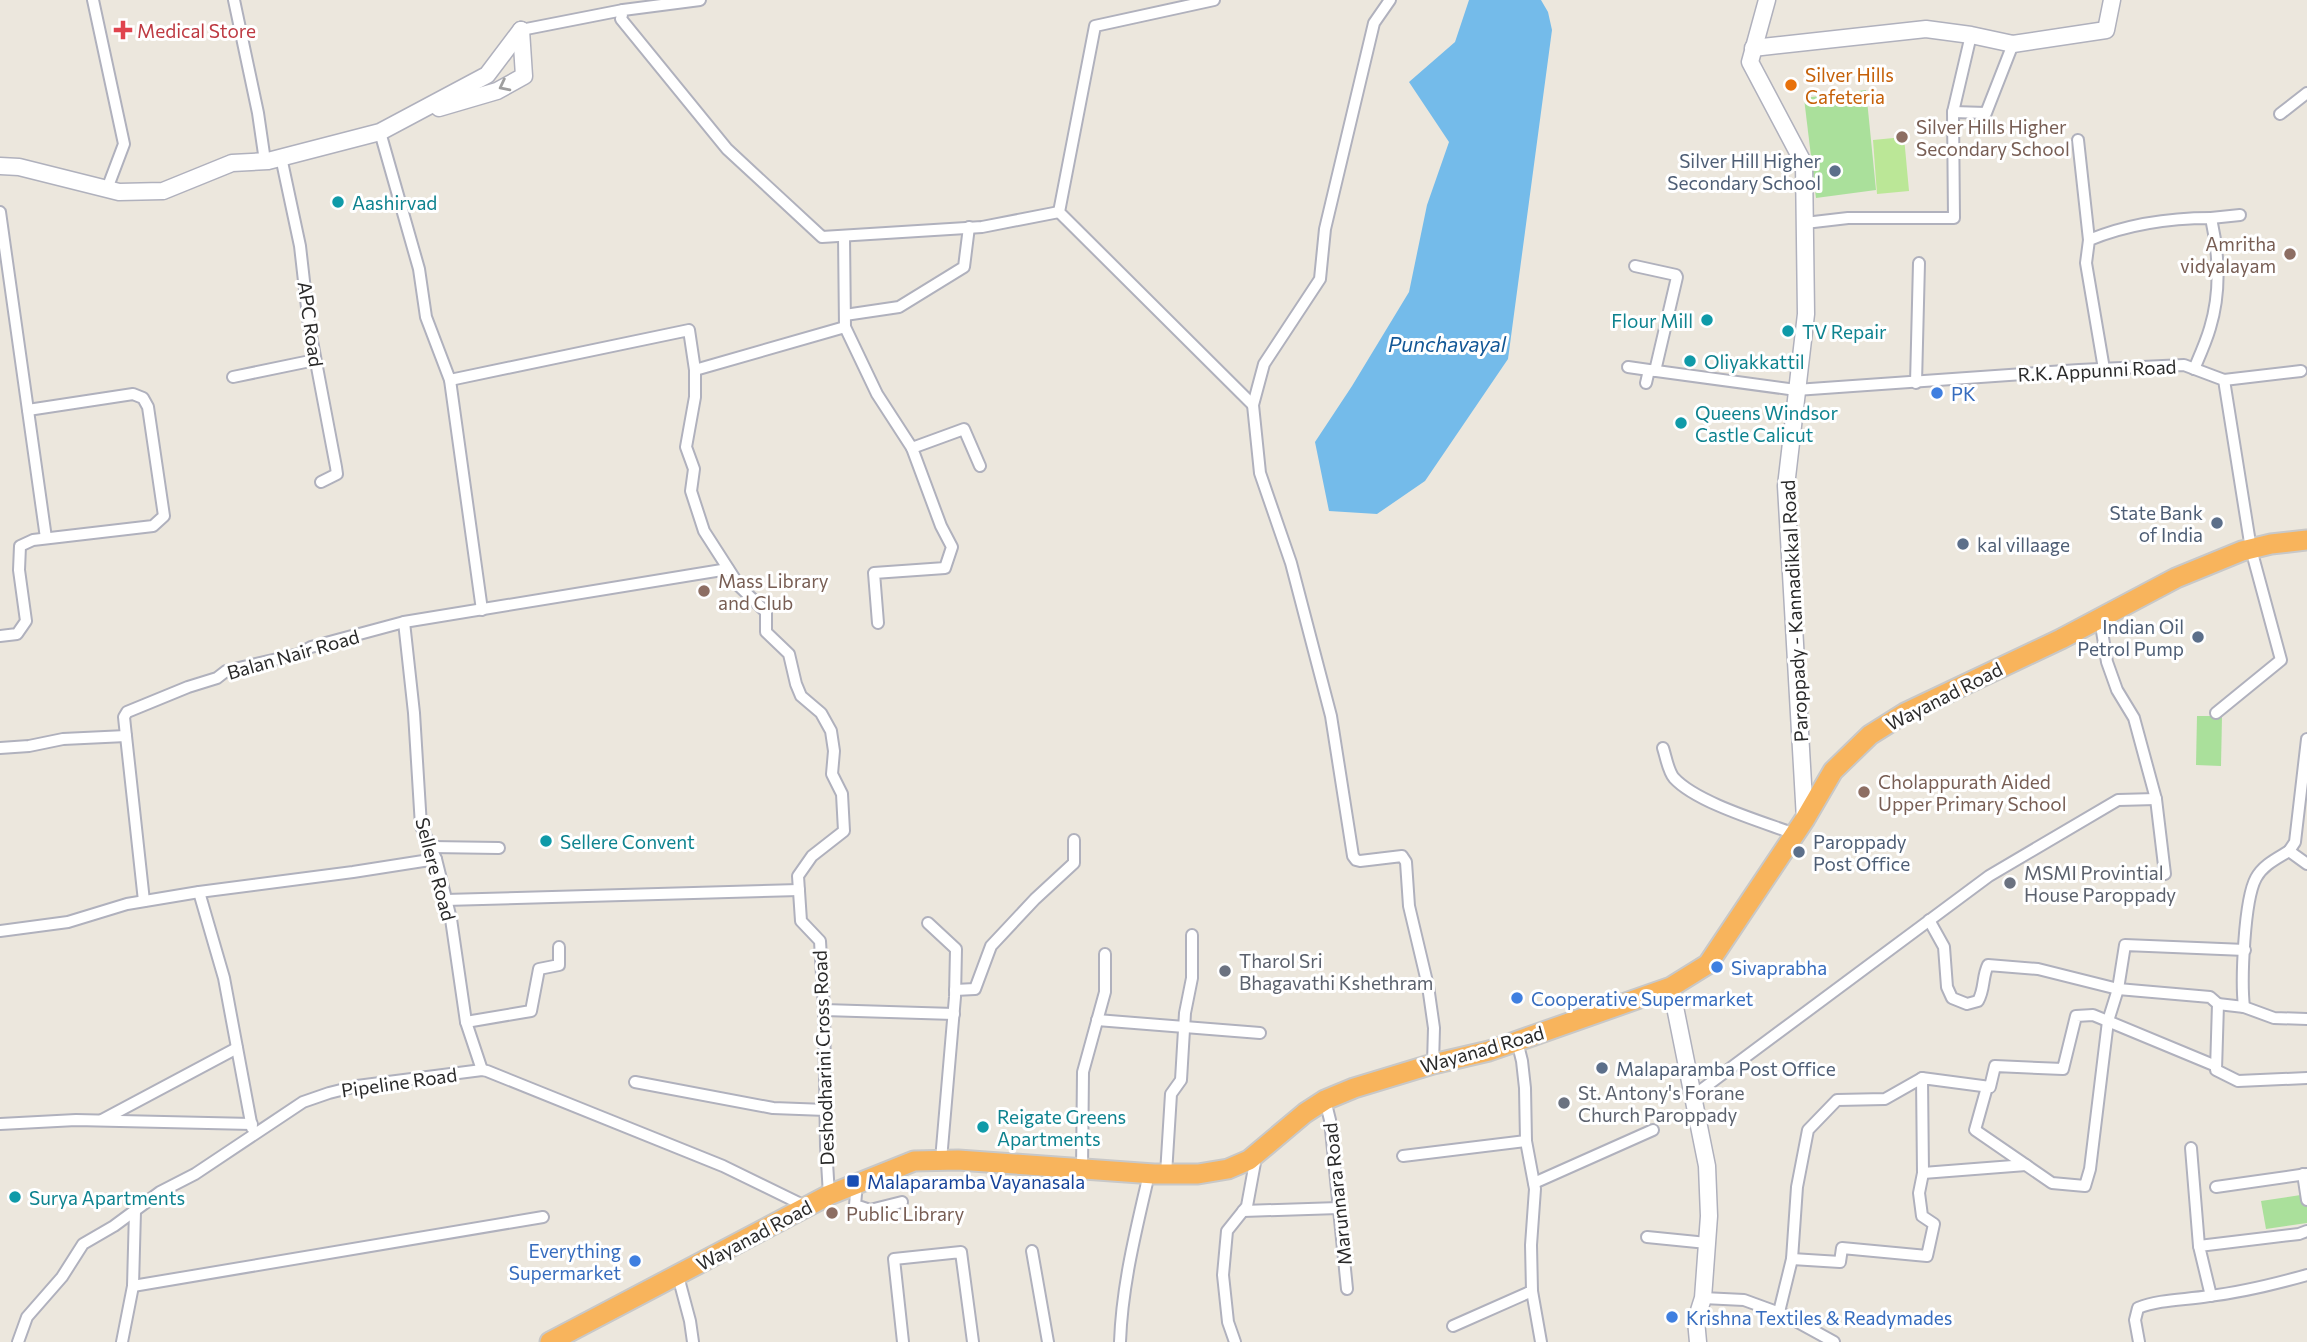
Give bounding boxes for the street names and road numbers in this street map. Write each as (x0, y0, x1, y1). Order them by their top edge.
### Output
street label: APC Road (294, 280, 328, 368)
street label: R.K. Appunni Road (2017, 354, 2177, 386)
street label: Paroppady - Kannadikkal Road (1776, 479, 1812, 743)
street label: Balan Nair Road (224, 624, 362, 684)
street label: Wayanad Road (1882, 657, 2006, 735)
street label: Sellere Road (411, 815, 461, 923)
street label: Deshodharini Cross Road (808, 950, 838, 1166)
street label: Wayanad Road (1418, 1020, 1546, 1078)
street label: Pipeline Road (340, 1062, 458, 1102)
street label: Marunnara Road (1318, 1122, 1356, 1266)
street label: Wayanad Road (692, 1195, 816, 1275)

